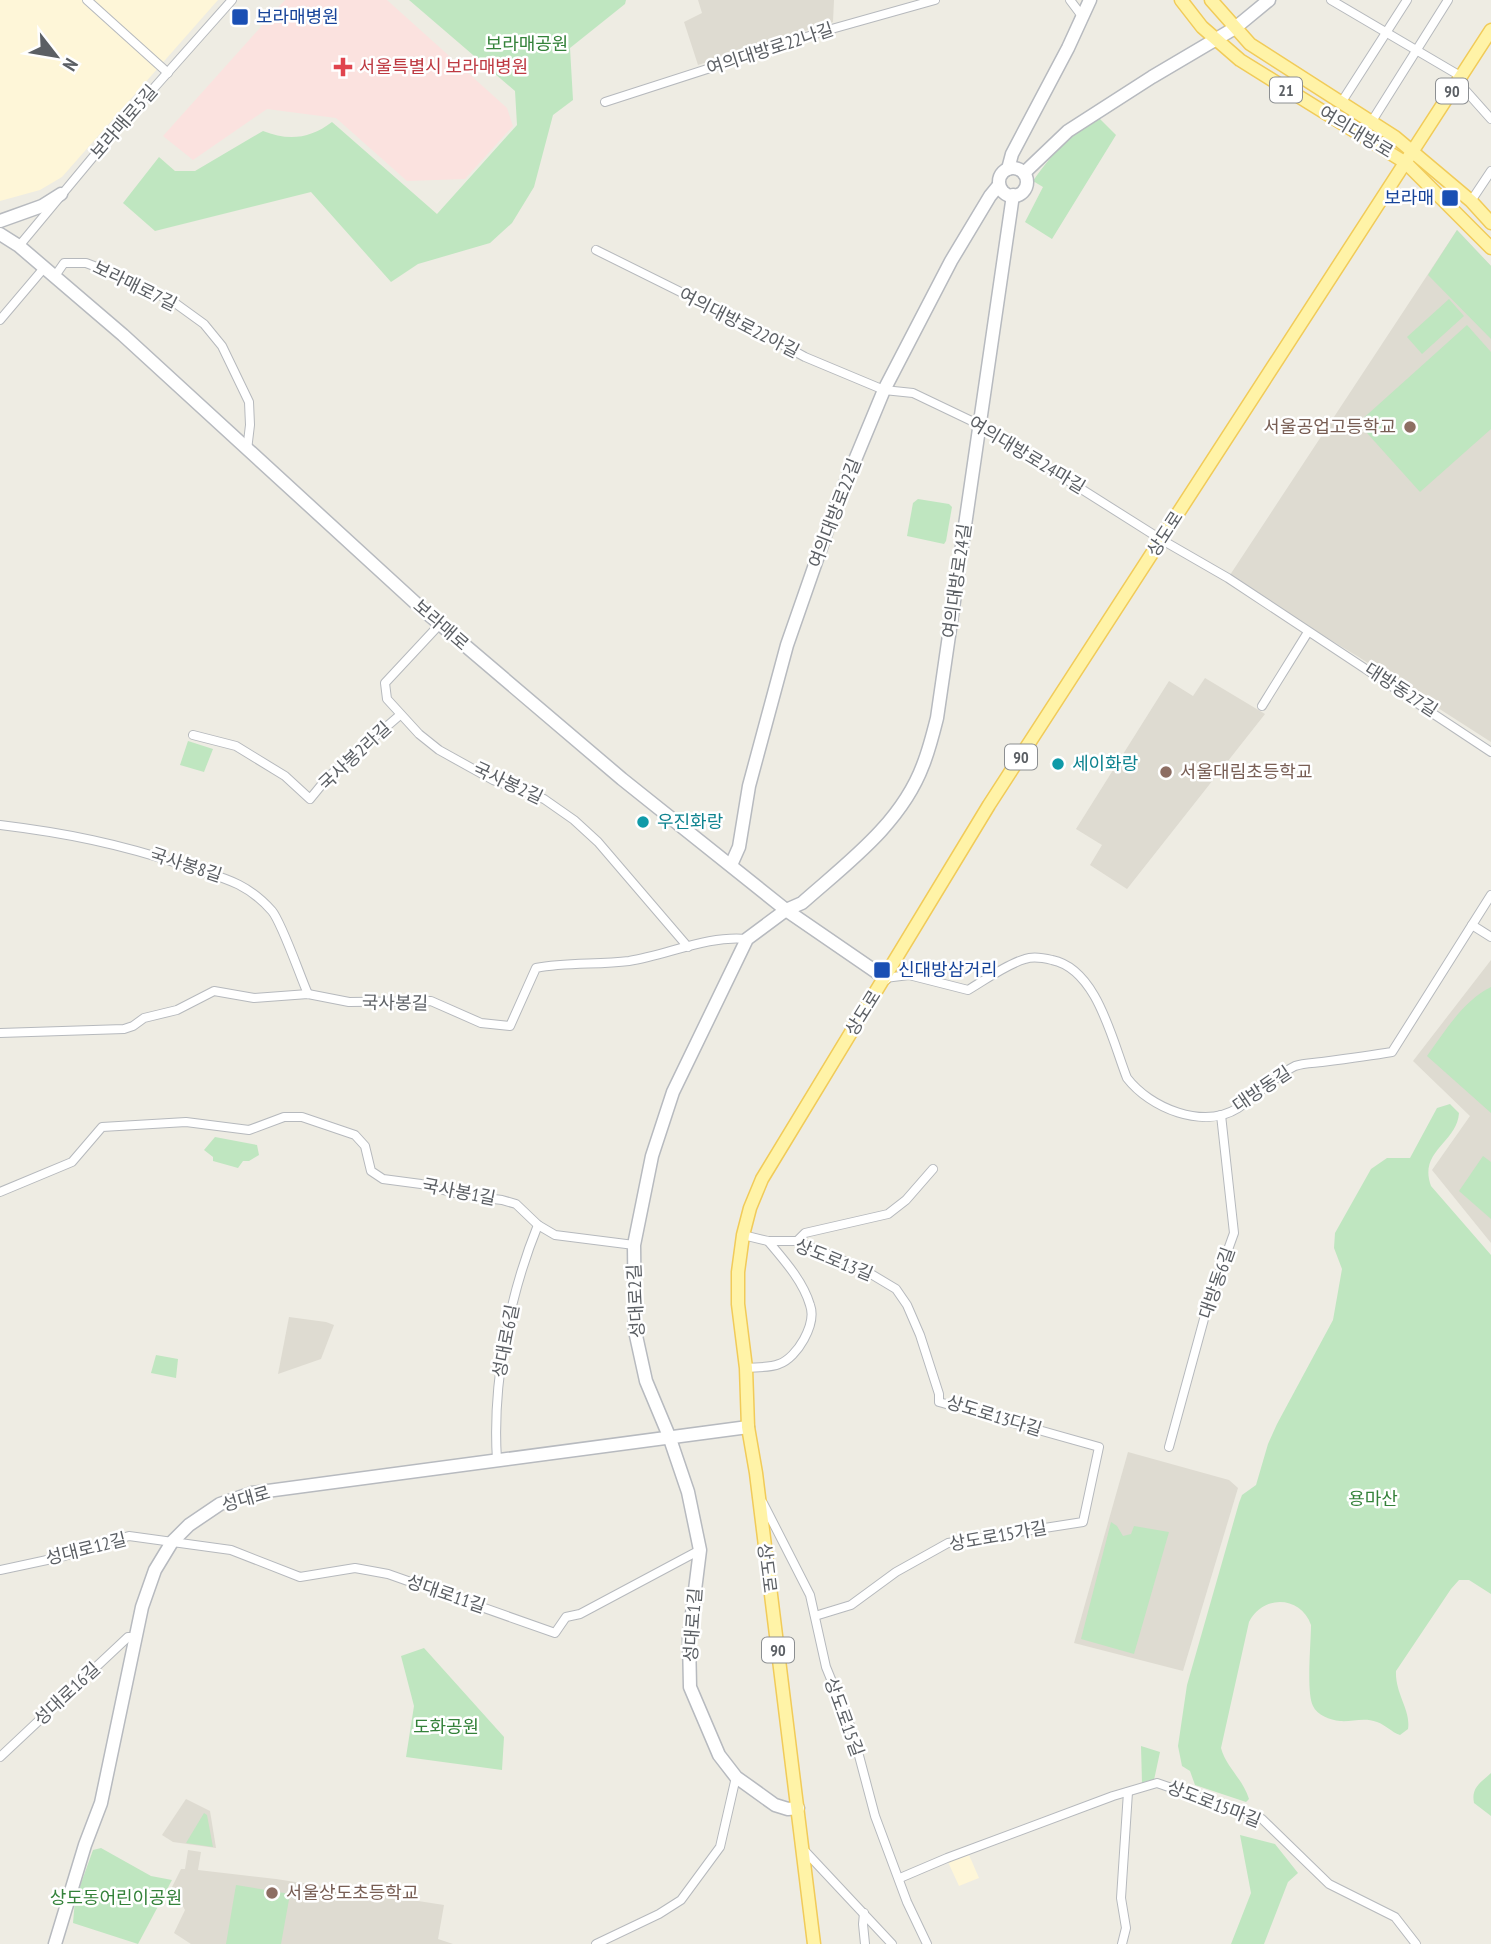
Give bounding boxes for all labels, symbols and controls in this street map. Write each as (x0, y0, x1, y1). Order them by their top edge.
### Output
place label: 보라매병원 (256, 5, 339, 28)
marker: 보라매병원 (230, 7, 250, 27)
street label: 여의대방로22나길 (703, 17, 836, 80)
north arrow (21, 21, 91, 91)
park label: 보라매공원 (486, 32, 568, 55)
text: N (58, 54, 84, 75)
place label: 서울특별시 보라매병원 (359, 55, 528, 78)
marker: 서울특별시 보라매병원 (333, 57, 353, 77)
road number: 21 (1270, 78, 1302, 102)
road number: 90 (1436, 78, 1468, 104)
street label: 보라매로5길 (85, 80, 162, 164)
street label: 여의대방로 (1315, 100, 1398, 163)
place label: 보라매 (1384, 186, 1434, 209)
marker: 보라매 (1440, 188, 1460, 208)
street label: 보라매로7길 (89, 255, 181, 316)
street label: 여의대방로22아길 (675, 282, 803, 363)
street label: 여의대방로24마길 (965, 411, 1090, 498)
place label: 서울공업고등학교 (1264, 415, 1396, 438)
marker: 서울공업고등학교 (1402, 419, 1418, 435)
street label: 여의대방로22길 (803, 455, 866, 571)
street label: 상도로 (1141, 507, 1188, 561)
street label: 여의대방로24길 (937, 522, 976, 640)
street label: 보라매로 (409, 594, 474, 655)
street label: 대방동27길 (1360, 657, 1442, 722)
street label: 국사봉2라길 (314, 716, 396, 795)
road number: 90 (1005, 744, 1037, 770)
place label: 세이화랑 (1072, 752, 1138, 775)
street label: 국사봉2길 (470, 756, 547, 809)
marker: 세이화랑 (1050, 756, 1066, 772)
place label: 서울대림초등학교 (1180, 760, 1312, 783)
marker: 서울대림초등학교 (1158, 764, 1174, 780)
place label: 우진화랑 (657, 810, 723, 833)
marker: 우진화랑 (635, 814, 651, 830)
street label: 국사봉8길 (147, 842, 225, 887)
place label: 신대방삼거리 (898, 958, 997, 981)
marker: 신대방삼거리 (872, 960, 892, 980)
street label: 상도로 (840, 986, 885, 1040)
street label: 국사봉길 (362, 990, 428, 1015)
street label: 대방동길 (1228, 1061, 1296, 1117)
street label: 국사봉1길 (420, 1173, 498, 1210)
street label: 상도로13길 (792, 1233, 877, 1286)
street label: 대방동6길 (1194, 1244, 1240, 1322)
street label: 성대로2길 (622, 1263, 649, 1339)
street label: 성대로6길 (487, 1302, 524, 1380)
street label: 상도로13다길 (943, 1390, 1045, 1441)
street label: 성대로 (219, 1481, 273, 1516)
park label: 용마산 (1348, 1487, 1398, 1510)
street label: 상도로15가길 (947, 1516, 1049, 1555)
street label: 성대로12길 (43, 1527, 129, 1570)
street label: 상도로 (753, 1542, 782, 1594)
street label: 성대로11길 (403, 1569, 489, 1618)
street label: 성대로1길 (678, 1587, 707, 1663)
road number: 90 (762, 1638, 794, 1662)
street label: 성대로16길 (29, 1657, 105, 1730)
street label: 상도로15길 (820, 1674, 869, 1760)
park label: 도화공원 (413, 1715, 479, 1738)
street label: 상도로15마길 (1164, 1775, 1265, 1832)
place label: 서울상도초등학교 (286, 1881, 418, 1904)
marker: 서울상도초등학교 (264, 1885, 280, 1901)
park label: 상도동어린이공원 (50, 1886, 182, 1909)

